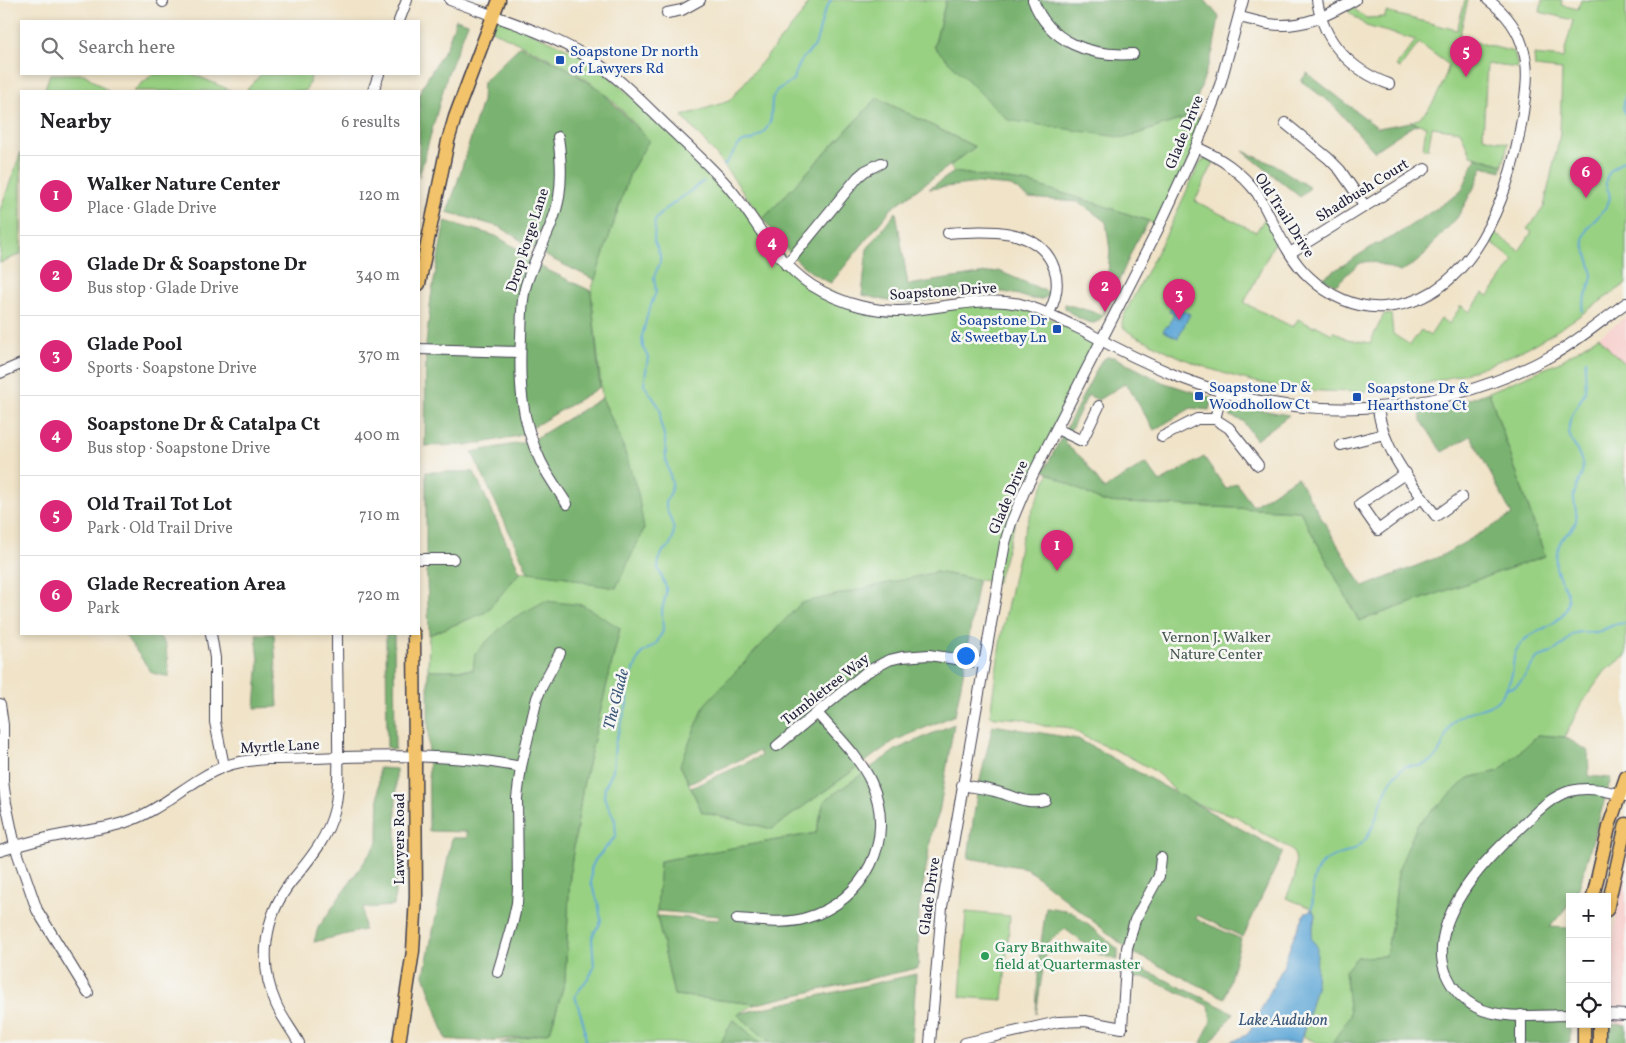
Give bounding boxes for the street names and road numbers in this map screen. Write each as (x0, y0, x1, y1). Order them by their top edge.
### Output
street label: Glade Drive (1161, 92, 1210, 173)
street label: Shadbush Court (1312, 154, 1413, 228)
street label: Old Trail Drive (1249, 169, 1319, 262)
street label: Drop Forge Lane (502, 186, 555, 295)
street label: Soapstone Drive (889, 278, 997, 307)
street label: Glade Drive (984, 458, 1034, 538)
street label: Tumbletree Way (777, 649, 874, 731)
street label: Myrtle Lane (240, 735, 320, 760)
street label: Lawyers Road (390, 793, 411, 885)
street label: Glade Drive (915, 856, 946, 936)

